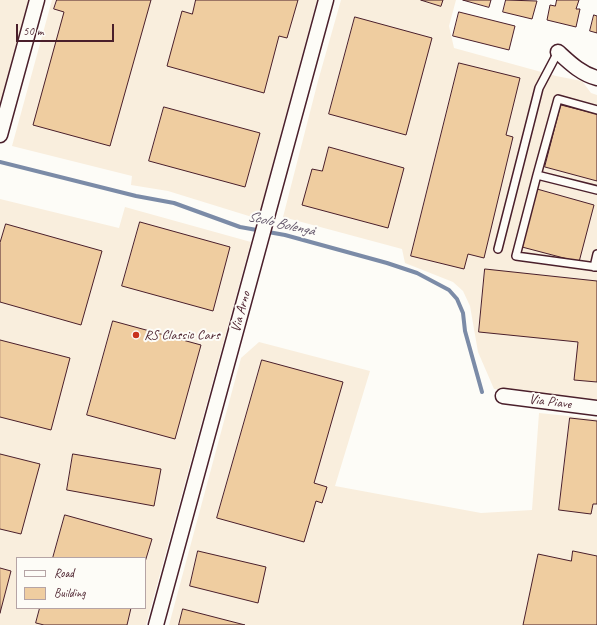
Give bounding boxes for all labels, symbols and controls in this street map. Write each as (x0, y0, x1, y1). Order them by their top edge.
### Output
scale bar (18, 16, 116, 42)
text: 50 m (23, 23, 43, 39)
water label: Scolo Bolengà (246, 208, 316, 240)
street label: Via Arno (227, 290, 255, 334)
place label: RS Classic Cars (144, 327, 220, 343)
marker: RS Classic Cars (131, 330, 141, 340)
street label: Via Piave (528, 391, 572, 413)
legend (16, 557, 146, 609)
text: Road (54, 565, 74, 581)
text: Building (54, 585, 86, 601)

